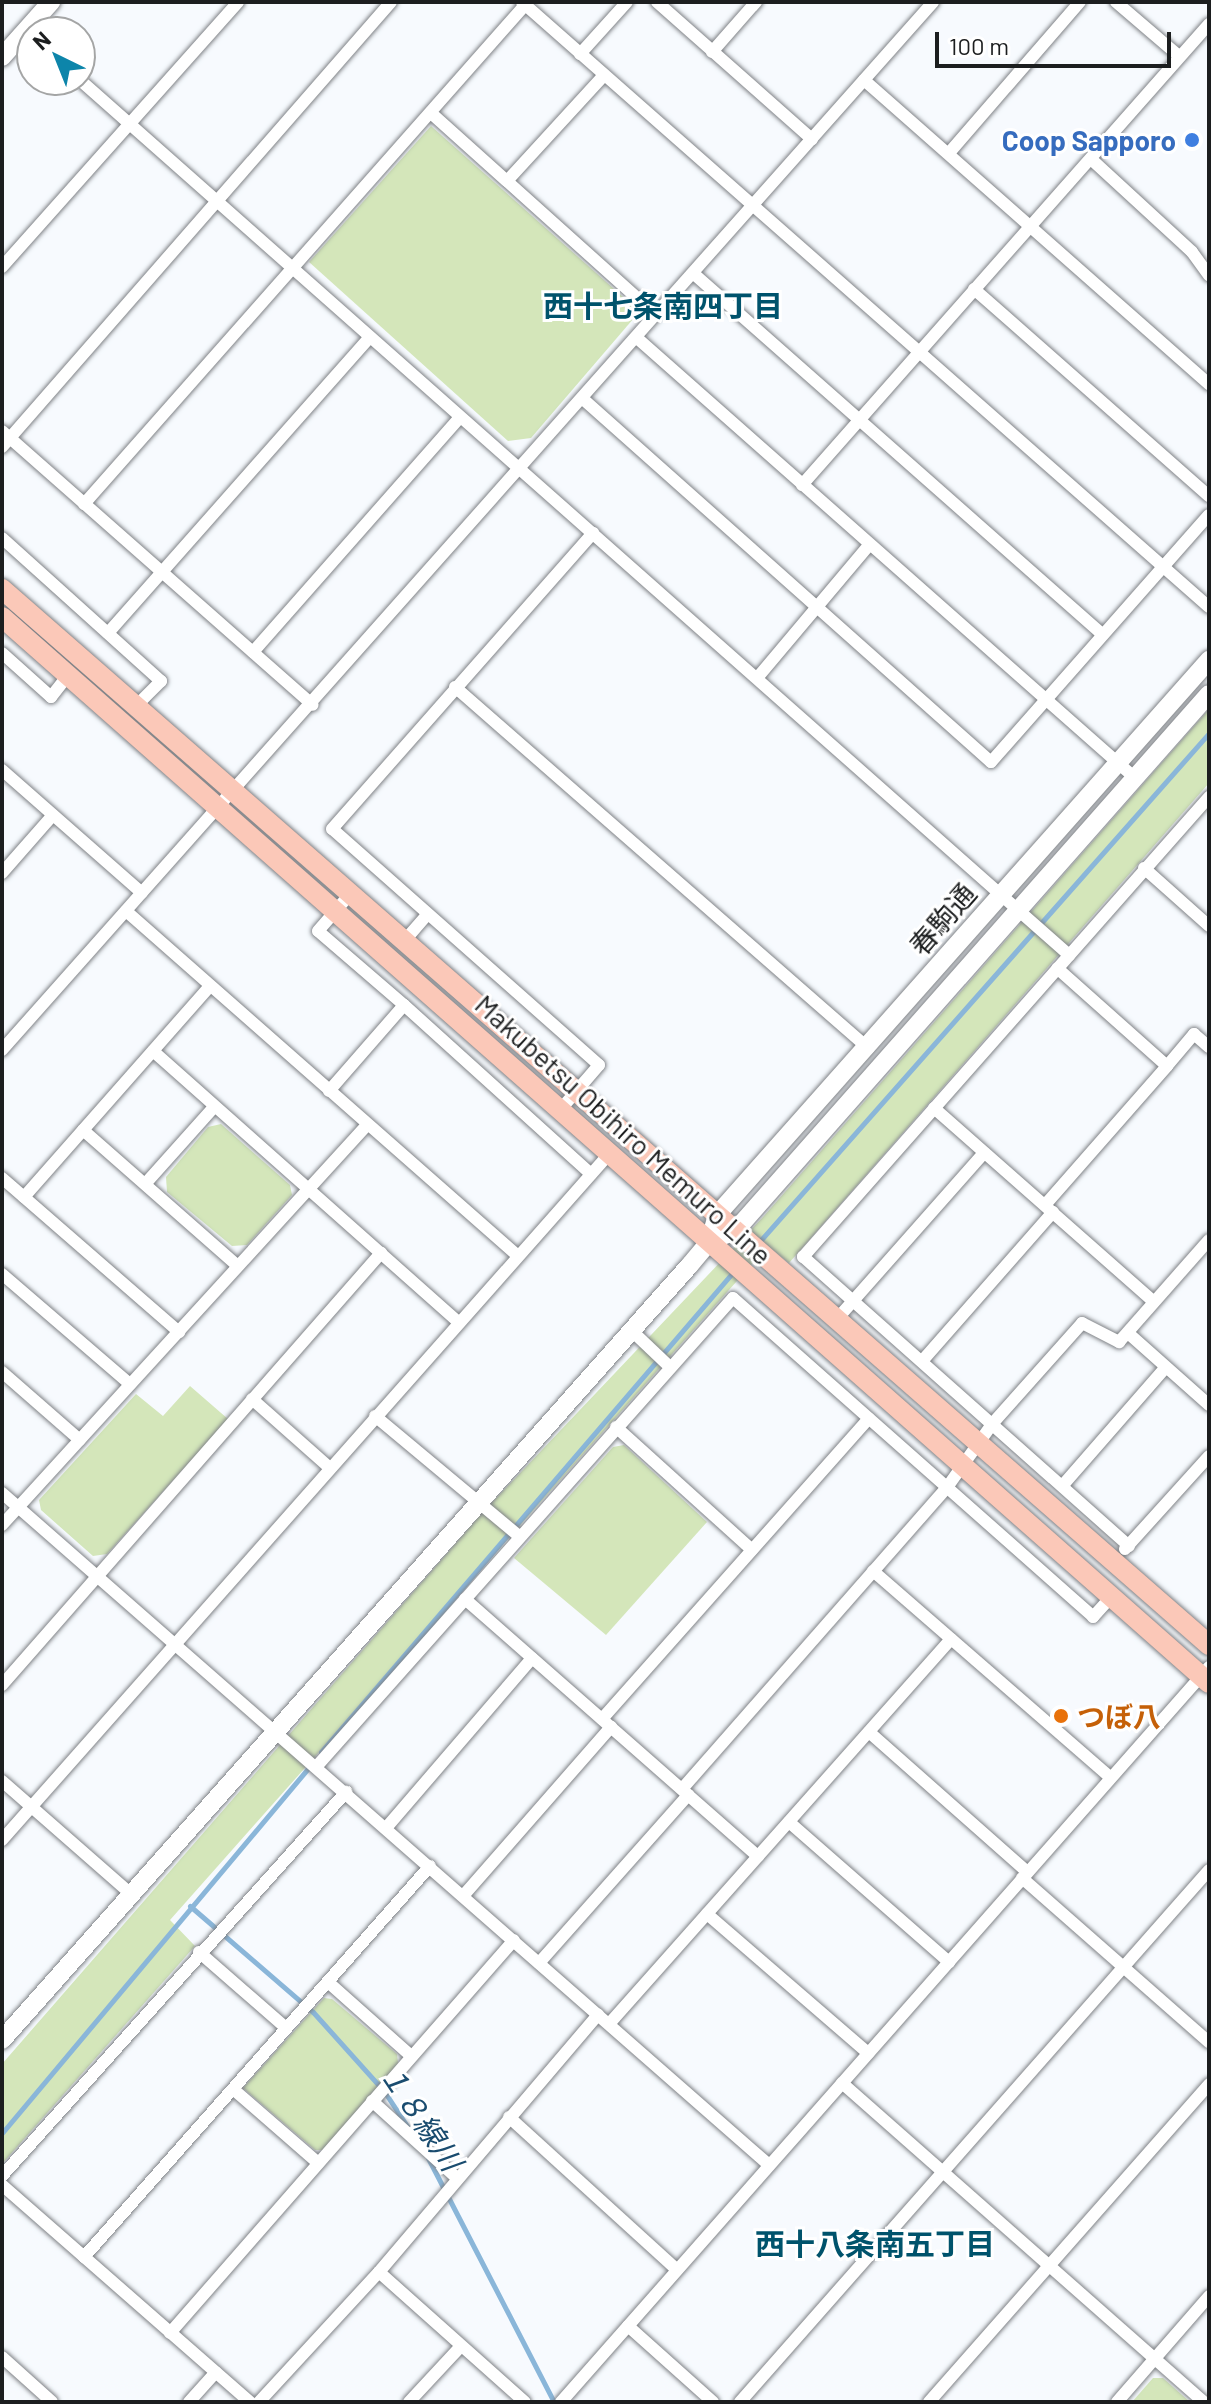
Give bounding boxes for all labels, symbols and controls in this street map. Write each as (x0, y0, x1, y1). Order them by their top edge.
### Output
north arrow (16, 16, 96, 96)
scale bar (939, 16, 1175, 66)
text: N (27, 25, 55, 54)
text: 100 m (949, 31, 1009, 60)
place label: Coop Sapporo (1002, 123, 1176, 157)
marker: Coop Sapporo (1183, 131, 1201, 149)
district label: 西十七条南四丁目 (543, 287, 783, 323)
street label: 春駒通 (902, 876, 982, 962)
street label: Makubetsu Obihiro Memuro Line (469, 987, 779, 1271)
place label: つぼ八 (1077, 1699, 1161, 1733)
marker: つぼ八 (1052, 1707, 1070, 1725)
water label: １８線川 (374, 2057, 470, 2177)
district label: 西十八条南五丁目 (755, 2225, 995, 2261)

